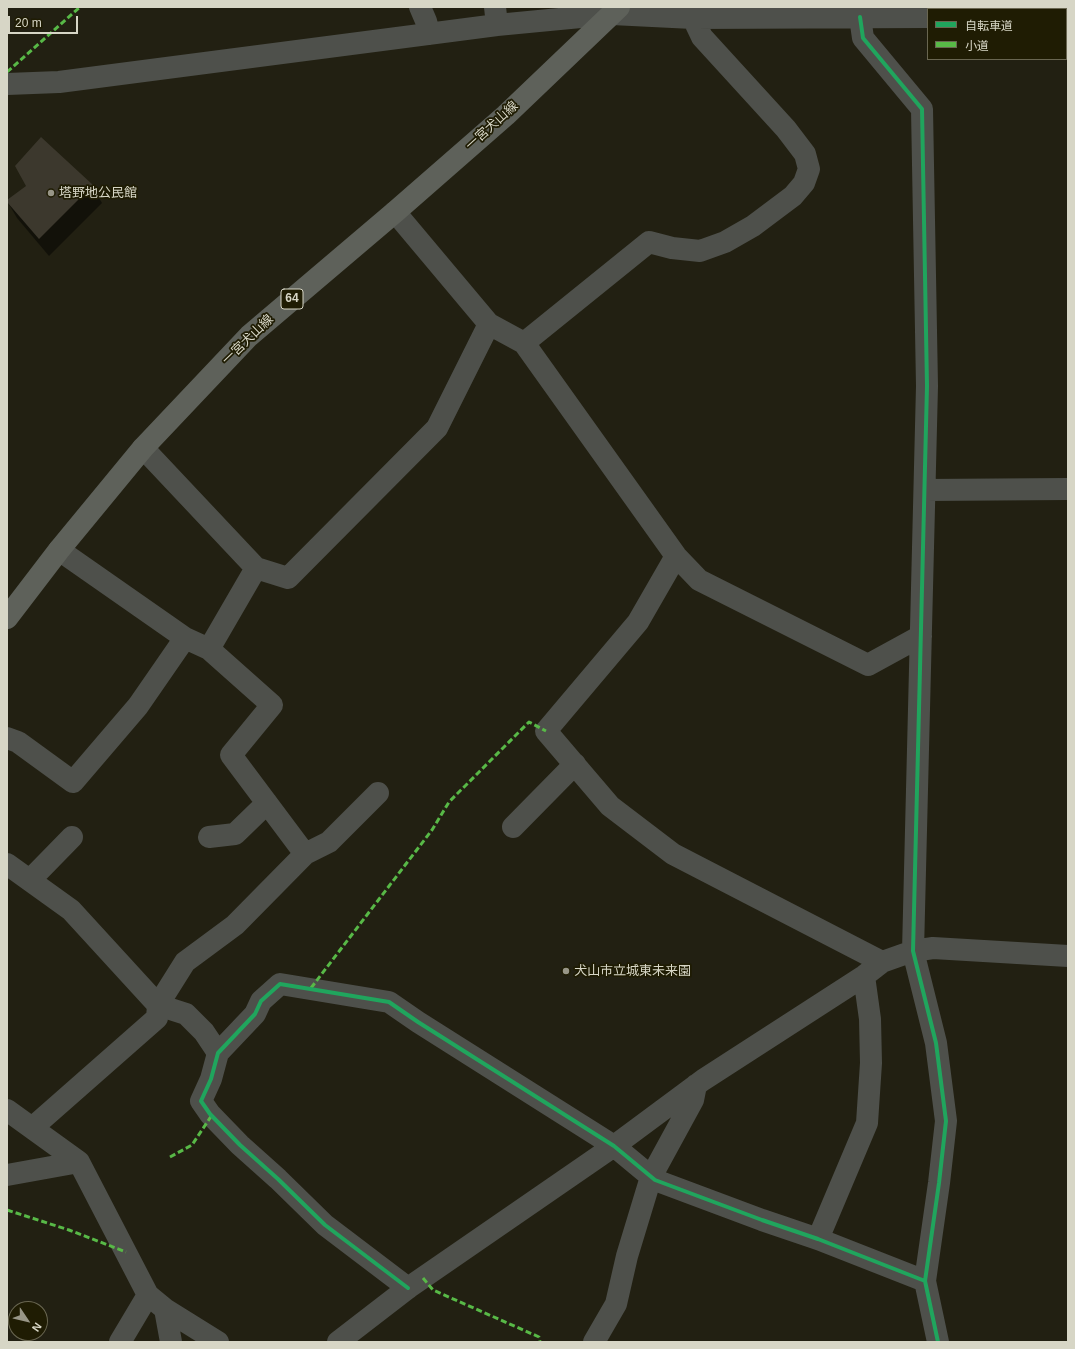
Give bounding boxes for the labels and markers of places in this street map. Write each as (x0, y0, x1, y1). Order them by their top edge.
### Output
place label: 塔野地公民館 (59, 185, 137, 201)
marker: 塔野地公民館 (46, 188, 56, 198)
place label: 犬山市立城東未来園 (574, 963, 691, 979)
marker: 犬山市立城東未来園 (561, 966, 571, 976)

